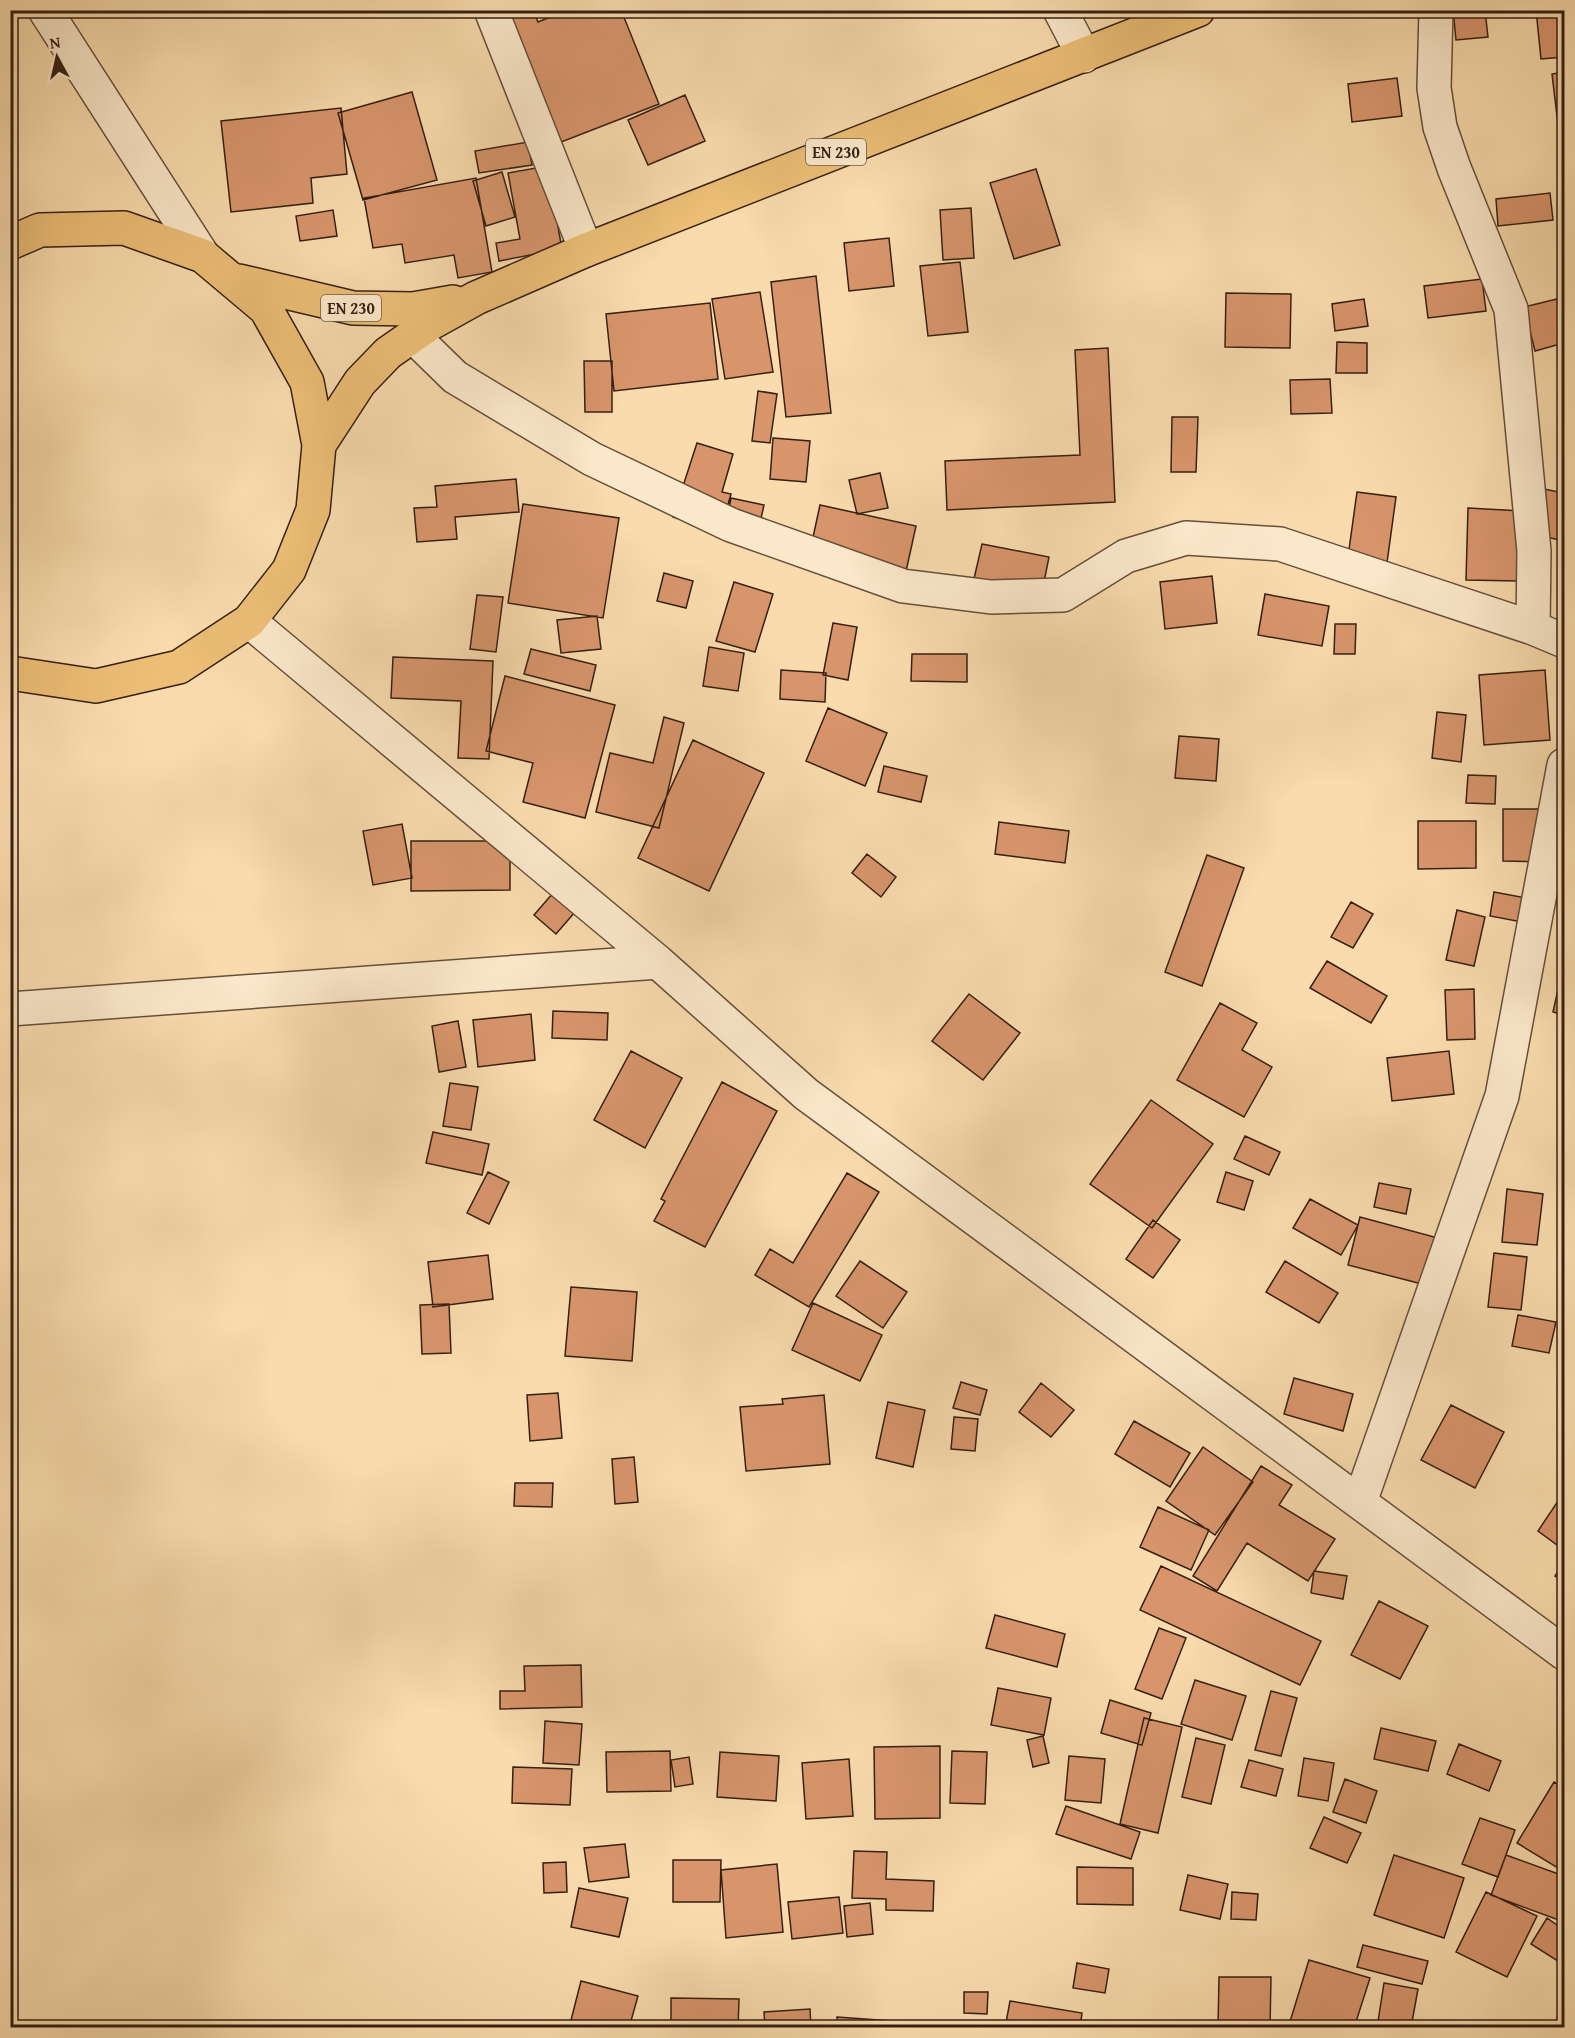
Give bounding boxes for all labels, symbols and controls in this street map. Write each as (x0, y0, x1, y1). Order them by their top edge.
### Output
north arrow (27, 27, 87, 87)
text: N (48, 29, 62, 55)
road number: EN 230 (806, 139, 866, 165)
road number: EN 230 (321, 295, 381, 321)

